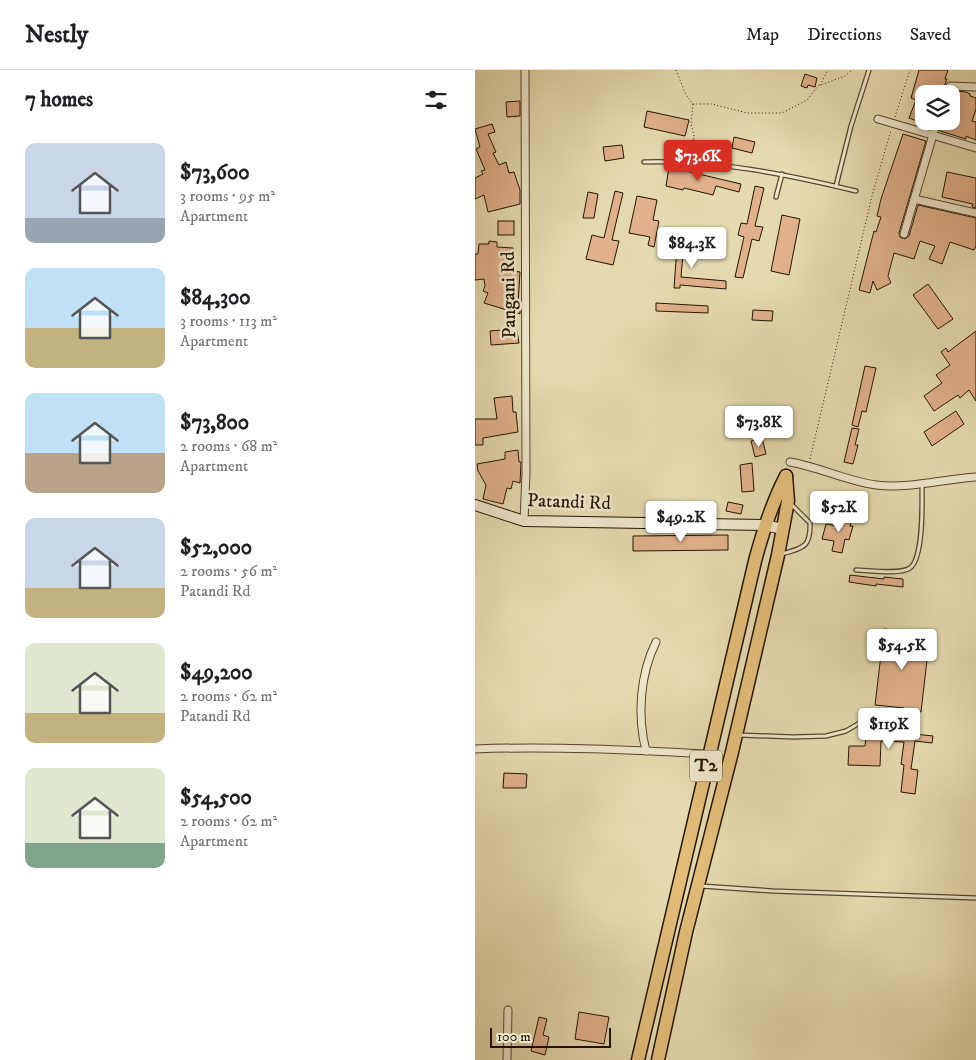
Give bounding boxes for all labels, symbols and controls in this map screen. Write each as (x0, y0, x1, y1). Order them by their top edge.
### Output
text: Nestly (25, 20, 88, 50)
text: Map (746, 24, 779, 46)
text: Directions (807, 24, 882, 46)
text: Saved (910, 24, 951, 46)
map controls (915, 85, 960, 130)
button: layers (915, 85, 960, 130)
icon: filters (422, 86, 450, 114)
text: 7 homes (25, 87, 93, 113)
pin: $73.6K (657, 140, 739, 182)
text: $73.6K (675, 146, 721, 166)
text: $73,600 (180, 160, 250, 186)
icon: home (65, 163, 125, 223)
text: 3 rooms · 95 m² (180, 186, 275, 206)
text: Apartment (180, 206, 248, 226)
pin: $84.3K (651, 226, 733, 269)
text: $84.3K (668, 233, 716, 253)
street label: Pangani Rd (497, 251, 521, 339)
text: $84,300 (180, 285, 251, 311)
icon: home (65, 288, 125, 348)
text: 3 rooms · 113 m² (180, 311, 277, 331)
text: Apartment (180, 331, 248, 351)
pin: $73.8K (718, 406, 800, 448)
text: $73,800 (180, 410, 249, 436)
text: $73.8K (736, 412, 782, 432)
icon: home (65, 413, 125, 473)
text: 2 rooms · 68 m² (180, 436, 277, 456)
text: Apartment (180, 456, 248, 476)
street label: Patandi Rd (527, 489, 612, 515)
pin: $52K (809, 490, 869, 533)
text: $52K (821, 497, 857, 517)
pin: $49.2K (640, 500, 722, 543)
text: $49.2K (657, 507, 705, 527)
text: $52,000 (180, 535, 252, 561)
icon: home (65, 538, 125, 598)
text: 2 rooms · 56 m² (180, 561, 277, 581)
text: Patandi Rd (180, 581, 250, 601)
pin: $54.5K (861, 628, 943, 671)
text: $54.5K (878, 635, 926, 655)
text: $49,200 (180, 660, 253, 686)
icon: home (65, 663, 125, 723)
text: 2 rooms · 62 m² (180, 686, 277, 706)
text: Patandi Rd (180, 706, 250, 726)
pin: $119K (854, 708, 924, 750)
text: $119K (869, 714, 909, 734)
road number: T2 (690, 750, 722, 781)
text: $54,500 (180, 785, 252, 811)
icon: home (65, 788, 125, 848)
text: 2 rooms · 62 m² (180, 811, 277, 831)
text: Apartment (180, 831, 248, 851)
scale bar (490, 1025, 611, 1048)
text: 100 m (497, 1028, 531, 1046)

